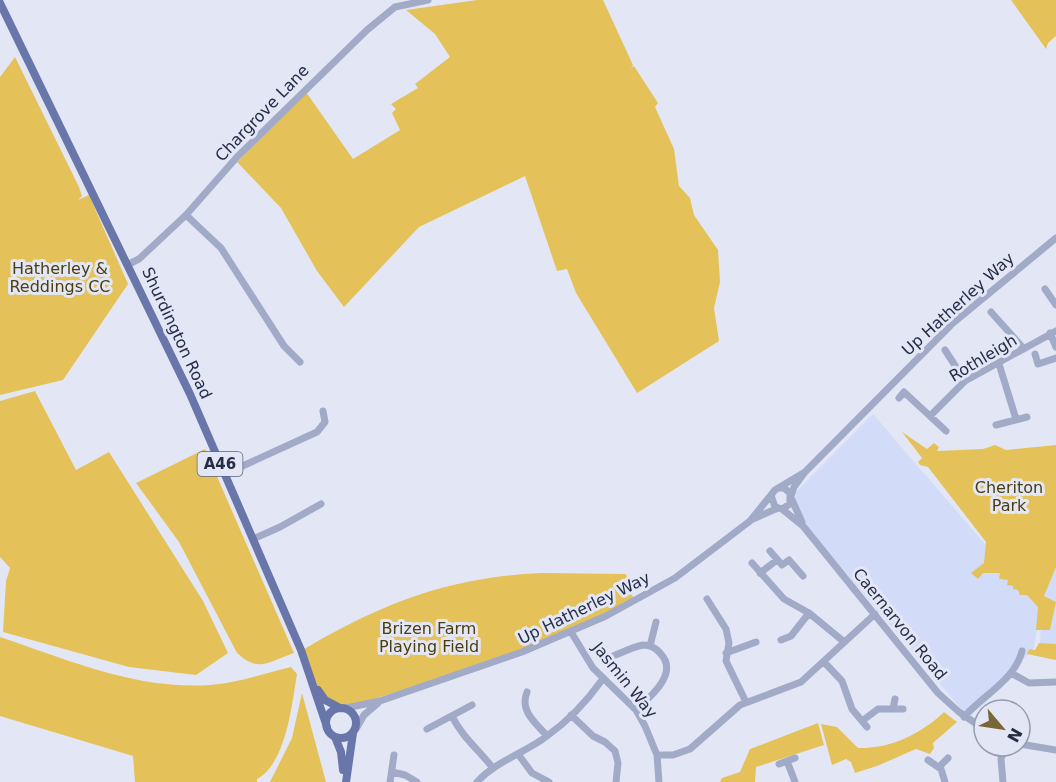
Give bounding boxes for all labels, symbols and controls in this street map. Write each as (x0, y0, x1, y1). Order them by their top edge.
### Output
street label: Chargrove Lane (211, 61, 313, 165)
street label: Up Hatherley Way (898, 249, 1018, 359)
park label: Hatherley & Reddings CC (9, 259, 111, 296)
street label: Shurdington Road (138, 264, 216, 402)
street label: Rothleigh (946, 330, 1020, 386)
road number: A46 (198, 452, 242, 476)
park label: Cheriton Park (975, 478, 1043, 515)
street label: Caernarvon Road (849, 564, 951, 684)
street label: Up Hatherley Way (515, 568, 653, 648)
park label: Brizen Farm Playing Field (379, 619, 479, 656)
street label: Jasmin Way (588, 637, 661, 722)
north arrow (972, 698, 1032, 758)
text: N (1003, 725, 1026, 745)

